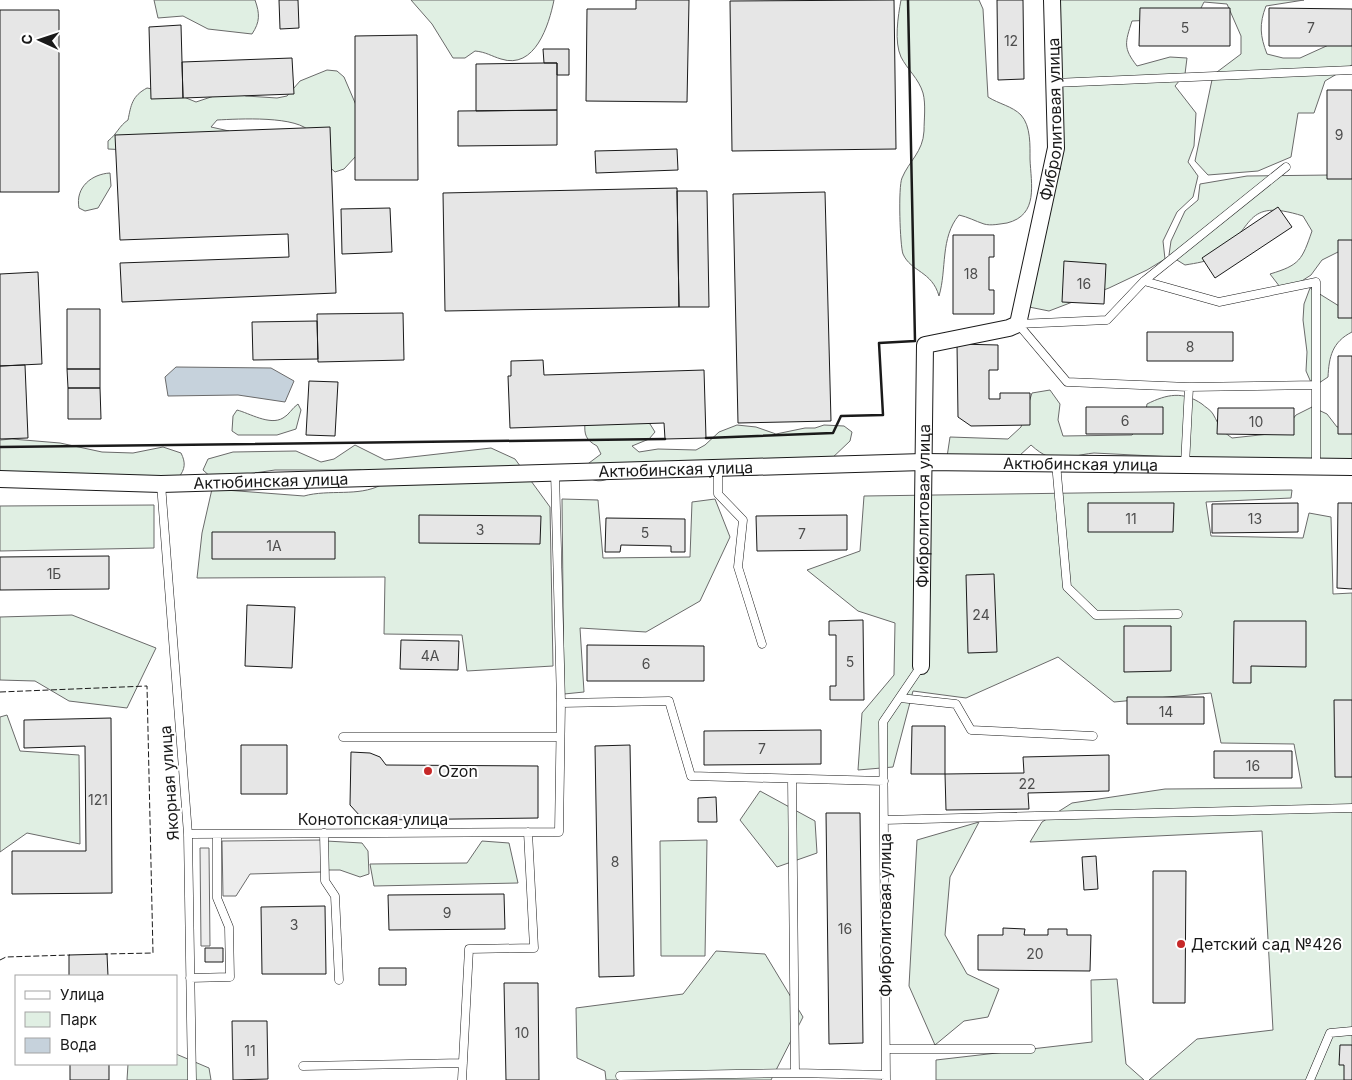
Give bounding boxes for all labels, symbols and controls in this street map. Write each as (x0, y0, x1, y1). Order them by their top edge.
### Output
north arrow (15, 15, 65, 65)
house number: 5 (1181, 19, 1189, 36)
house number: 7 (1307, 19, 1315, 36)
house number: 12 (1004, 32, 1018, 49)
text: С (18, 34, 35, 45)
street label: Фибролитовая улица (1035, 37, 1066, 203)
house number: 9 (1335, 126, 1343, 143)
house number: 18 (964, 265, 978, 282)
house number: 16 (1077, 275, 1091, 292)
house number: 8 (1186, 338, 1194, 355)
house number: 6 (1121, 412, 1129, 429)
house number: 10 (1249, 413, 1263, 430)
street label: Фибролитовая улица (912, 424, 934, 588)
street label: Актюбинская улица (1003, 453, 1158, 475)
street label: Актюбинская улица (598, 457, 753, 481)
street label: Актюбинская улица (193, 469, 349, 493)
house number: 11 (1125, 510, 1137, 527)
house number: 13 (1248, 510, 1262, 527)
house number: 3 (476, 521, 484, 538)
house number: 5 (641, 524, 649, 541)
house number: 7 (798, 525, 806, 542)
house number: 1А (266, 537, 282, 554)
house number: 1Б (47, 565, 61, 582)
house number: 24 (972, 606, 990, 623)
house number: 4А (421, 647, 440, 664)
house number: 5 (846, 653, 854, 670)
house number: 6 (642, 655, 650, 672)
house number: 14 (1159, 703, 1173, 720)
street label: Якорная улица (155, 725, 183, 841)
house number: 7 (758, 740, 766, 757)
house number: 16 (1246, 757, 1260, 774)
place label: Ozon (438, 761, 478, 781)
marker: Ozon (422, 765, 434, 777)
house number: 22 (1018, 775, 1036, 792)
house number: 121 (88, 791, 108, 808)
street label: Конотопская улица (298, 809, 448, 829)
street label: Фибролитовая улица (875, 833, 895, 997)
house number: 8 (611, 853, 619, 870)
house number: 9 (443, 904, 451, 921)
house number: 3 (290, 916, 298, 933)
house number: 16 (838, 920, 852, 937)
place label: Детский сад №426 (1191, 934, 1342, 954)
marker: Детский сад №426 (1175, 938, 1187, 950)
house number: 20 (1026, 945, 1044, 962)
legend (15, 975, 178, 1065)
text: Улица (60, 985, 104, 1004)
text: Парк (60, 1010, 97, 1029)
house number: 10 (515, 1024, 529, 1041)
text: Вода (60, 1035, 97, 1054)
house number: 11 (244, 1042, 256, 1059)

